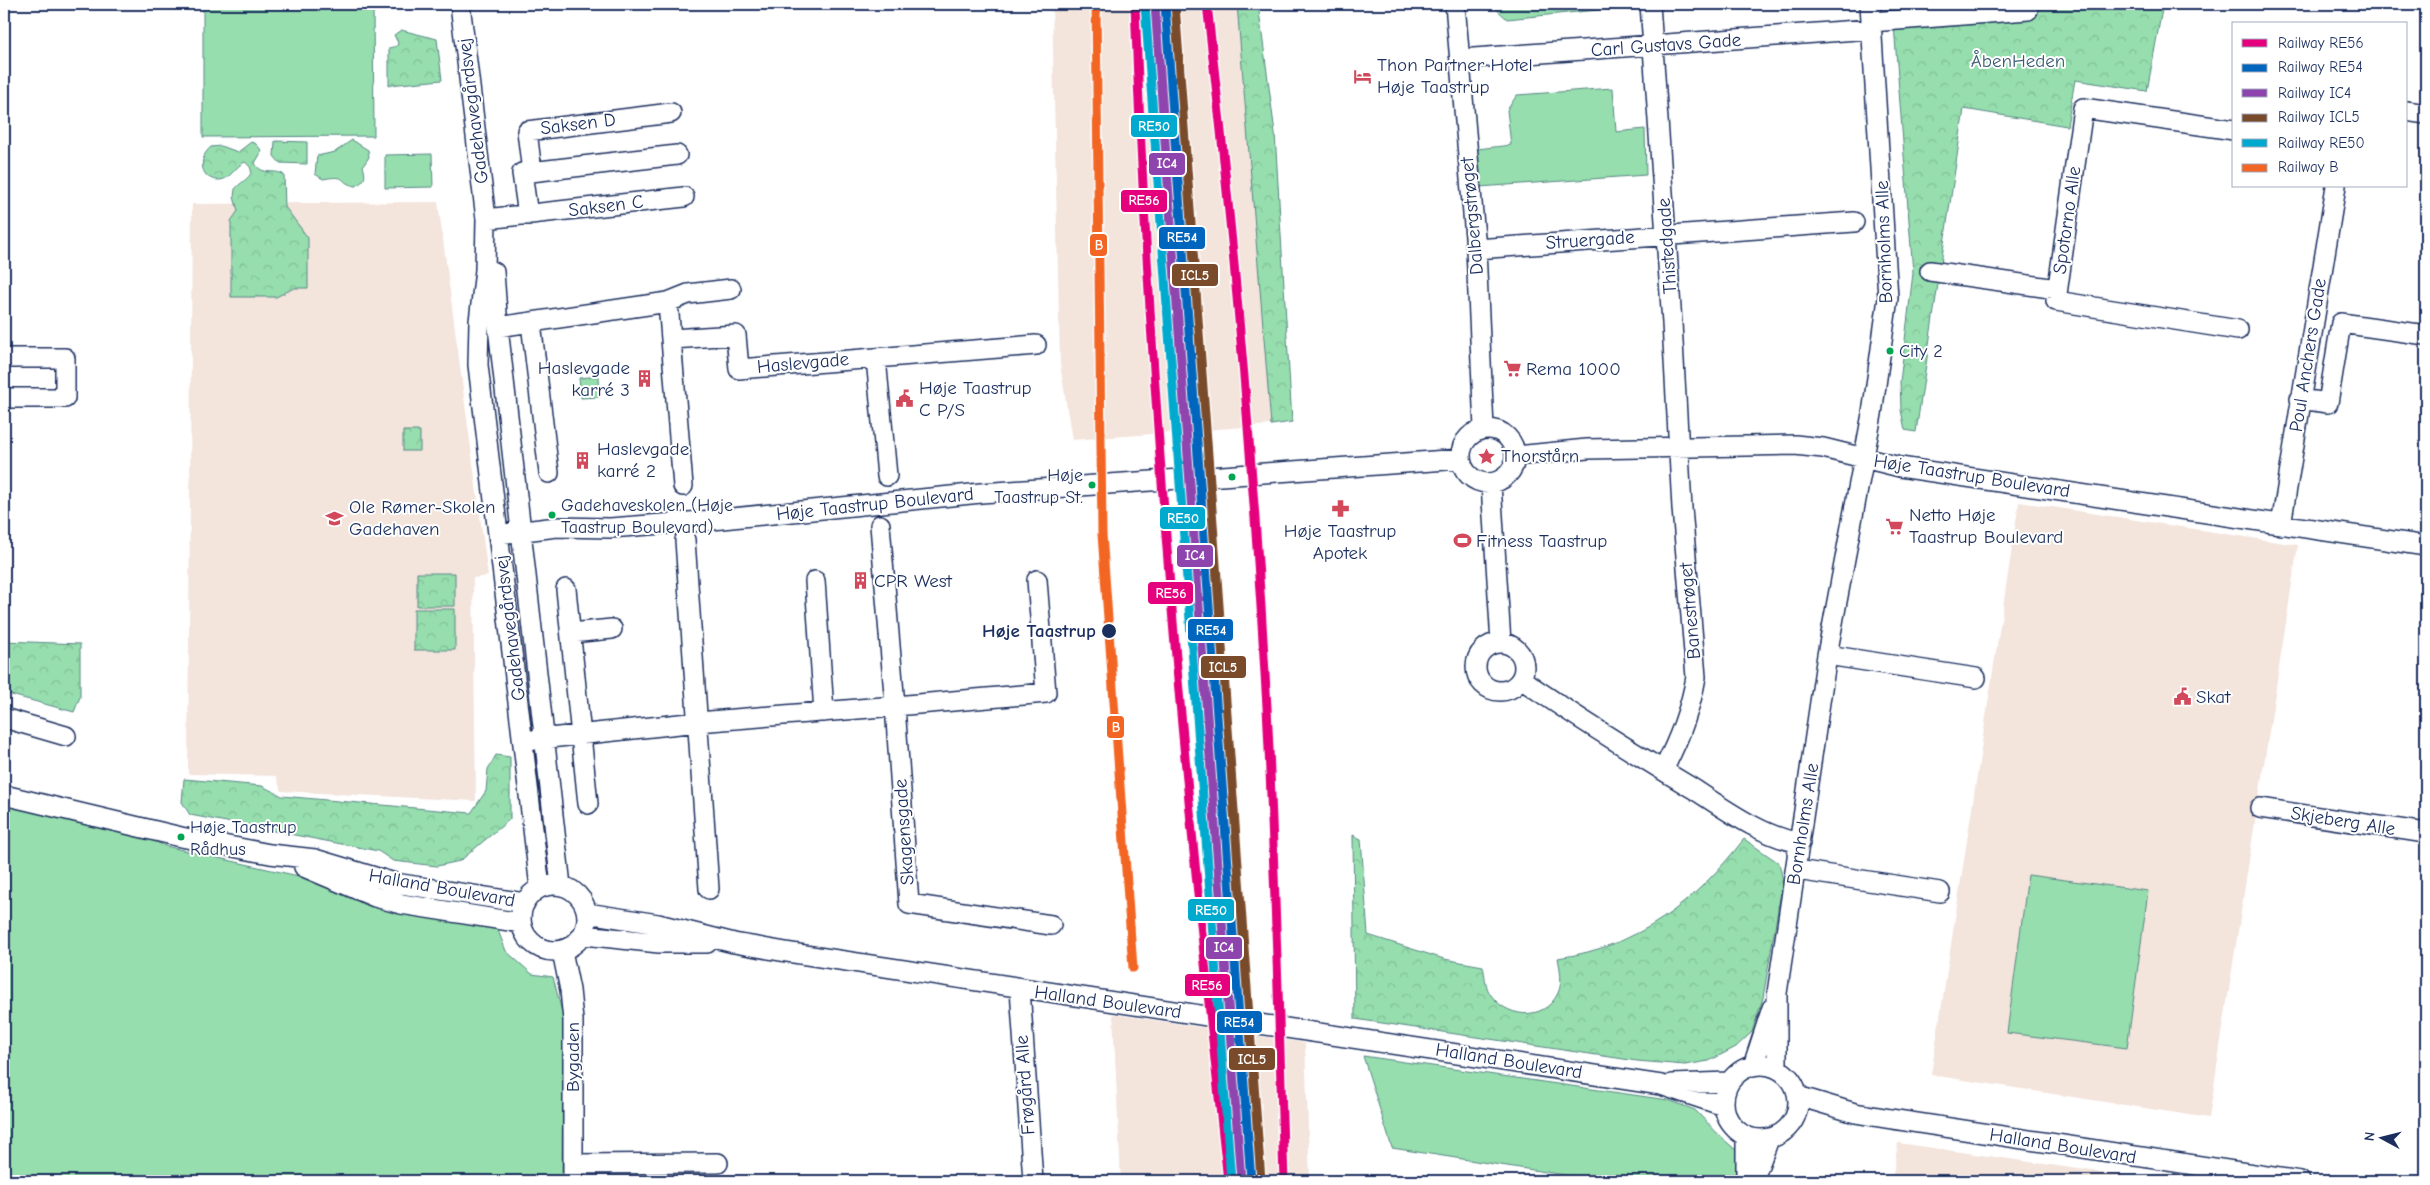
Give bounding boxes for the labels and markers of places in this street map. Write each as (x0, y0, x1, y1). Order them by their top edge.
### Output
place label: Thon Partner Hotel Høje Taastrup (1377, 54, 1533, 98)
hotel icon: Thon Partner Hotel Høje Taastrup (1353, 66, 1373, 86)
place label: City 2 (1899, 341, 1943, 362)
marker: City 2 (1885, 346, 1895, 356)
place label: Haslevgade karré 3 (538, 357, 630, 401)
place label: Rema 1000 (1526, 358, 1621, 380)
supermarket icon: Rema 1000 (1502, 359, 1522, 379)
building icon: Haslevgade karré 3 (634, 369, 654, 389)
place label: Høje Taastrup C P/S (919, 377, 1031, 421)
public building icon: Høje Taastrup C P/S (895, 389, 915, 409)
place label: Haslevgade karré 2 (597, 438, 689, 482)
place label: Thorstårn (1501, 445, 1579, 467)
place icon: Thorstårn (1477, 446, 1497, 466)
building icon: Haslevgade karré 2 (573, 450, 593, 470)
place label: Høje Taastrup St. (994, 465, 1083, 508)
unlabelled marker (1227, 472, 1237, 482)
marker: Høje Taastrup St. (1087, 480, 1097, 490)
place label: Gadehaveskolen (Høje Taastrup Boulevard) (561, 495, 733, 538)
place label: Ole Rømer-Skolen Gadehaven (349, 496, 496, 540)
pharmacy icon: Høje Taastrup Apotek (1330, 498, 1350, 518)
place label: Netto Høje Taastrup Boulevard (1909, 504, 2063, 548)
school or university icon: Ole Rømer-Skolen Gadehaven (325, 508, 345, 528)
marker: Gadehaveskolen (Høje Taastrup Boulevard) (547, 510, 557, 520)
supermarket icon: Netto Høje Taastrup Boulevard (1885, 516, 1905, 536)
place label: Høje Taastrup Apotek (1284, 520, 1396, 564)
place label: Fitness Taastrup (1476, 530, 1607, 552)
sports icon: Fitness Taastrup (1452, 531, 1472, 551)
place label: CPR West (874, 570, 953, 592)
building icon: CPR West (850, 571, 870, 591)
place label: Høje Taastrup (982, 620, 1096, 642)
marker: Høje Taastrup (1100, 622, 1118, 640)
place label: Skat (2196, 686, 2231, 708)
public building icon: Skat (2172, 687, 2192, 707)
place label: Høje Taastrup Rådhus (190, 817, 297, 860)
marker: Høje Taastrup Rådhus (176, 832, 186, 842)

